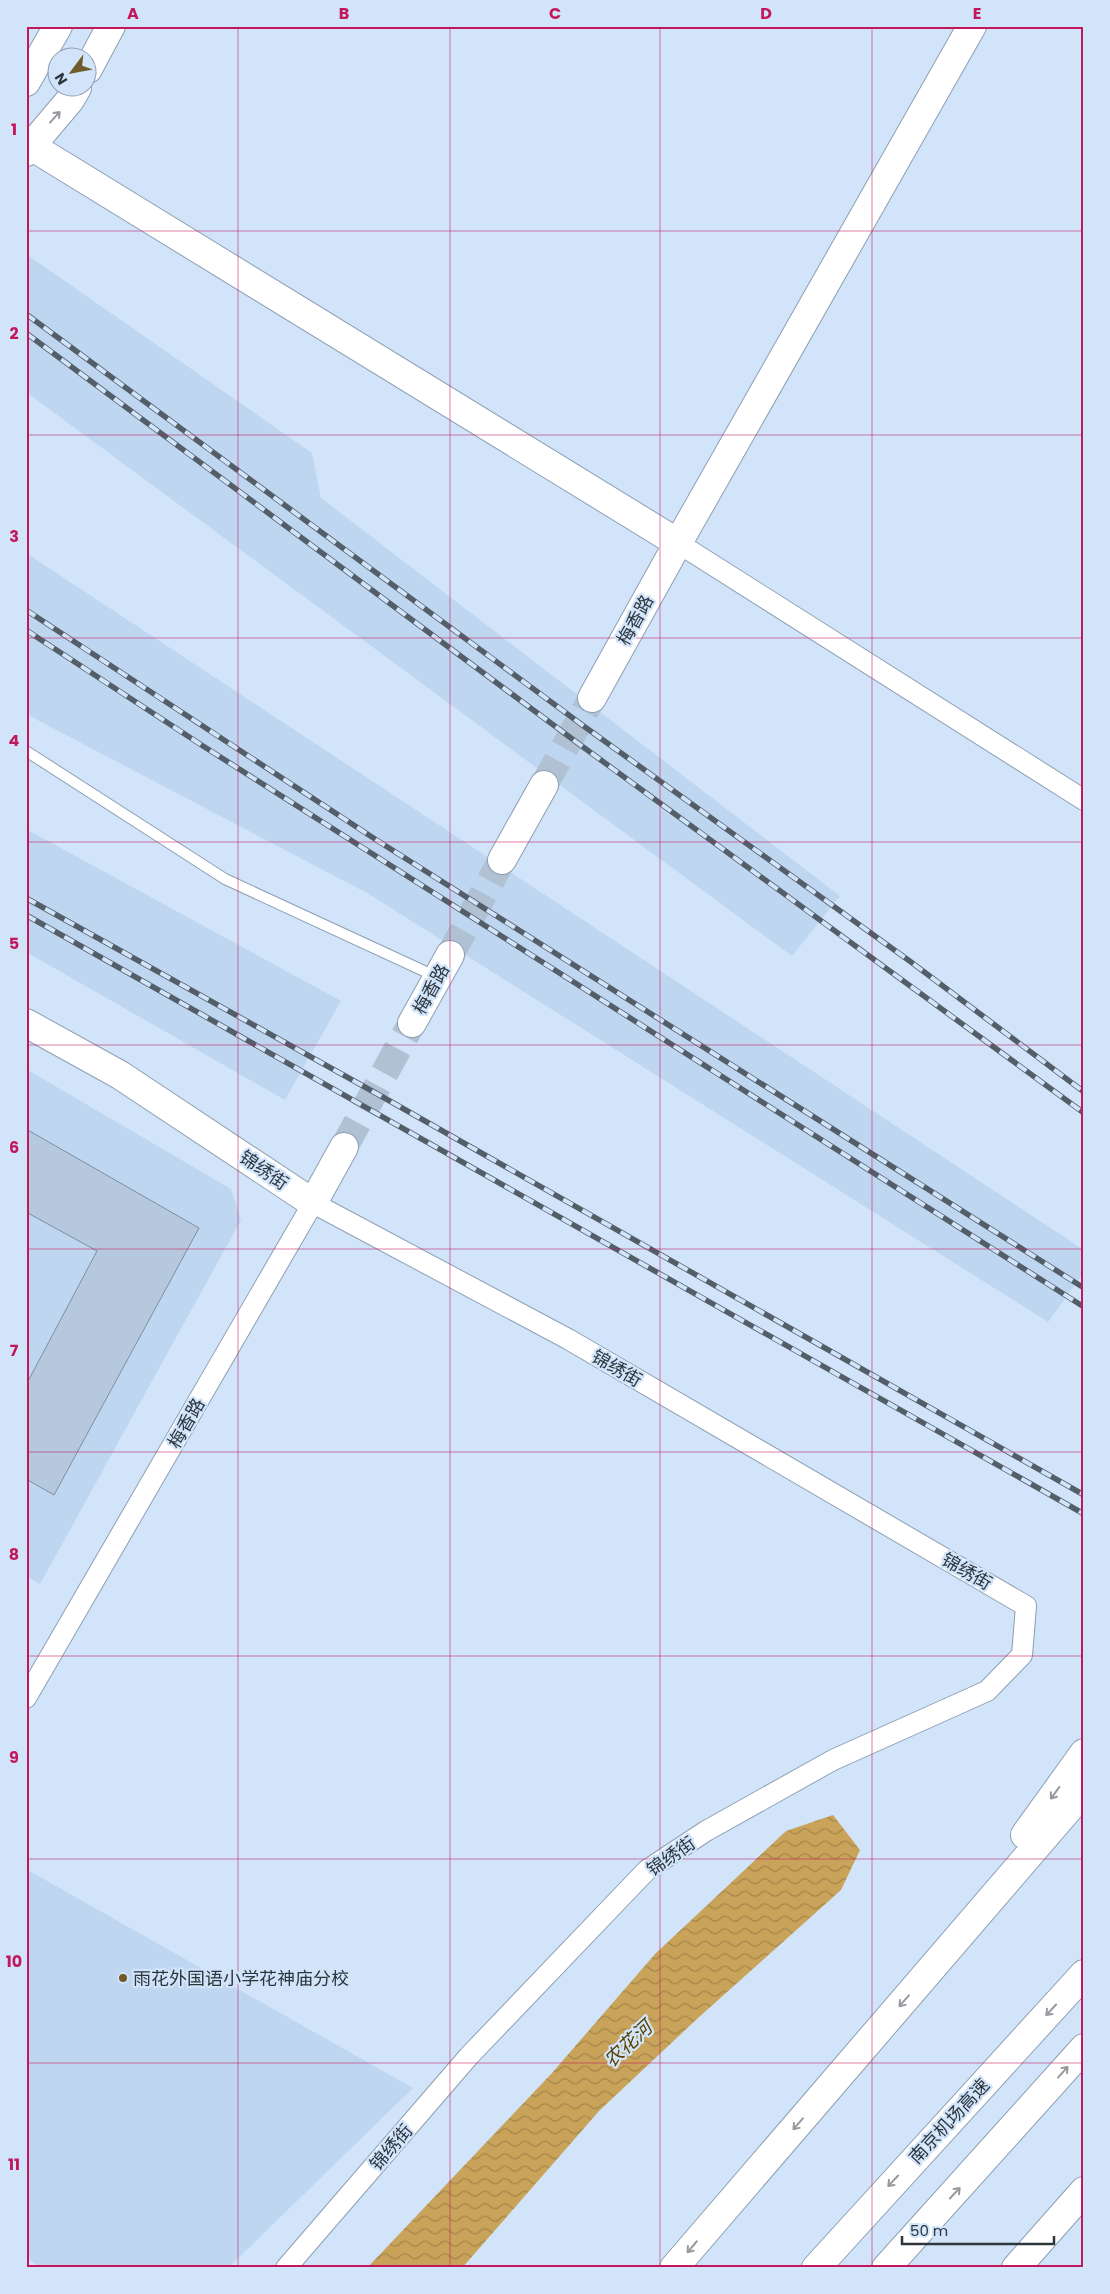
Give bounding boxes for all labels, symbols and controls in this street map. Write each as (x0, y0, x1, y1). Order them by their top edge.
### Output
text: A (127, 2, 139, 25)
text: B (339, 2, 349, 25)
text: C (549, 2, 561, 25)
text: D (760, 2, 772, 25)
text: E (973, 2, 981, 25)
north arrow (48, 48, 98, 98)
text: N (50, 69, 72, 89)
one-way arrow (49, 111, 61, 124)
text: 1 (11, 118, 17, 141)
text: 2 (9, 322, 19, 345)
text: 3 (9, 525, 19, 548)
street label: 梅香路 (611, 590, 659, 650)
text: 4 (9, 729, 20, 752)
text: 5 (9, 932, 19, 955)
street label: 梅香路 (407, 959, 455, 1019)
text: 6 (9, 1136, 19, 1159)
street label: 锦绣街 (235, 1145, 293, 1195)
text: 7 (10, 1339, 19, 1362)
street label: 锦绣街 (587, 1344, 647, 1392)
street label: 梅香路 (162, 1393, 210, 1453)
text: 8 (9, 1543, 19, 1566)
street label: 锦绣街 (937, 1547, 997, 1595)
text: 9 (9, 1746, 19, 1769)
one-way arrow (1050, 1785, 1060, 1799)
street label: 锦绣街 (642, 1830, 700, 1882)
text: 10 (6, 1950, 22, 1973)
place label: 雨花外国语小学花神庙分校 (133, 1966, 349, 1991)
marker: 雨花外国语小学花神庙分校 (117, 1972, 129, 1984)
one-way arrow (898, 1994, 909, 2007)
one-way arrow (1045, 2004, 1057, 2017)
water label: 农花河 (598, 2012, 661, 2073)
one-way arrow (1057, 2066, 1068, 2079)
street label: 南京机场高速 (903, 2073, 995, 2169)
one-way arrow (792, 2117, 803, 2130)
street label: 锦绣街 (364, 2118, 418, 2176)
text: 11 (8, 2153, 20, 2176)
one-way arrow (887, 2175, 899, 2188)
one-way arrow (949, 2187, 961, 2200)
scale bar (902, 2214, 1055, 2246)
text: 50 m (910, 2220, 948, 2241)
one-way arrow (686, 2240, 697, 2253)

